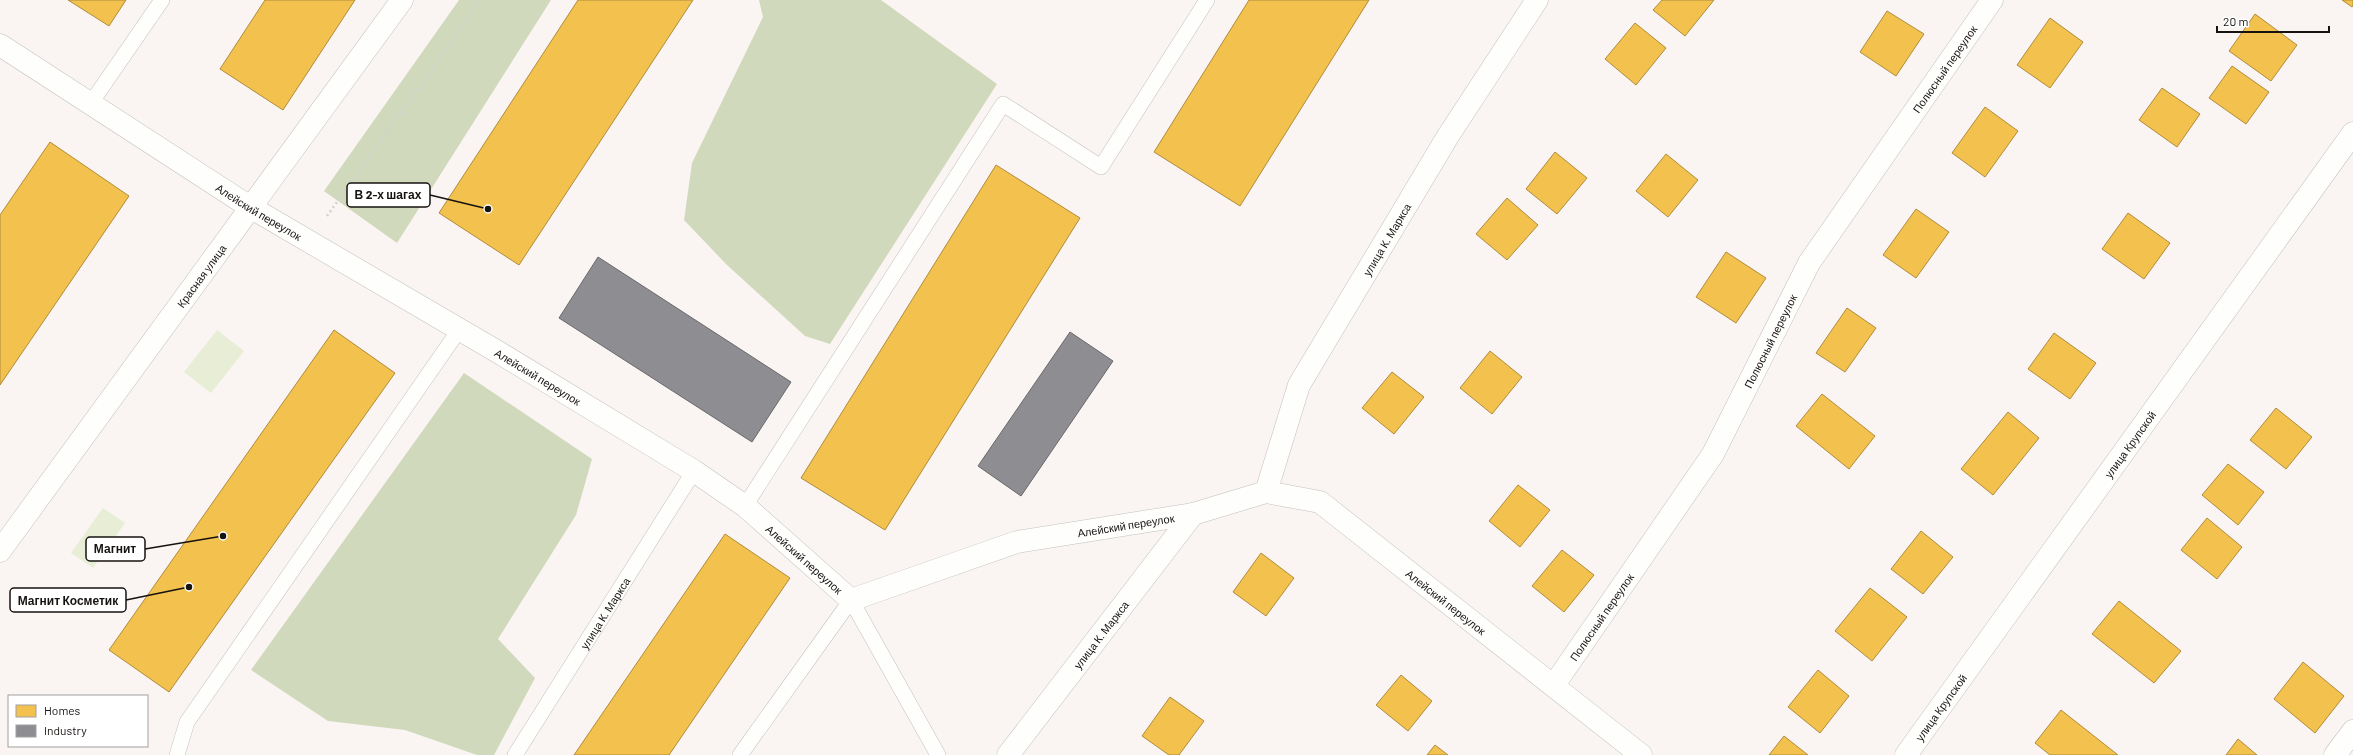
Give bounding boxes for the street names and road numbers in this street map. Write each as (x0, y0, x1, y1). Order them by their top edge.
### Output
street label: Полюсный переулок (1909, 22, 1979, 115)
street label: Алейский переулок (214, 180, 304, 242)
street label: улица К. Маркса (1360, 200, 1413, 278)
street label: Красная улица (174, 241, 229, 310)
street label: Полюсный переулок (1741, 292, 1799, 390)
street label: Алейский переулок (493, 345, 583, 407)
street label: улица Крупской (2101, 408, 2158, 480)
street label: Алейский переулок (1076, 511, 1175, 539)
street label: Алейский переулок (764, 522, 846, 596)
street label: Алейский переулок (1404, 566, 1489, 637)
street label: Полюсный переулок (1566, 570, 1636, 663)
street label: улица К. Маркса (577, 574, 632, 651)
street label: улица К. Маркса (1070, 597, 1131, 671)
street label: улица Крупской (1912, 671, 1969, 743)

